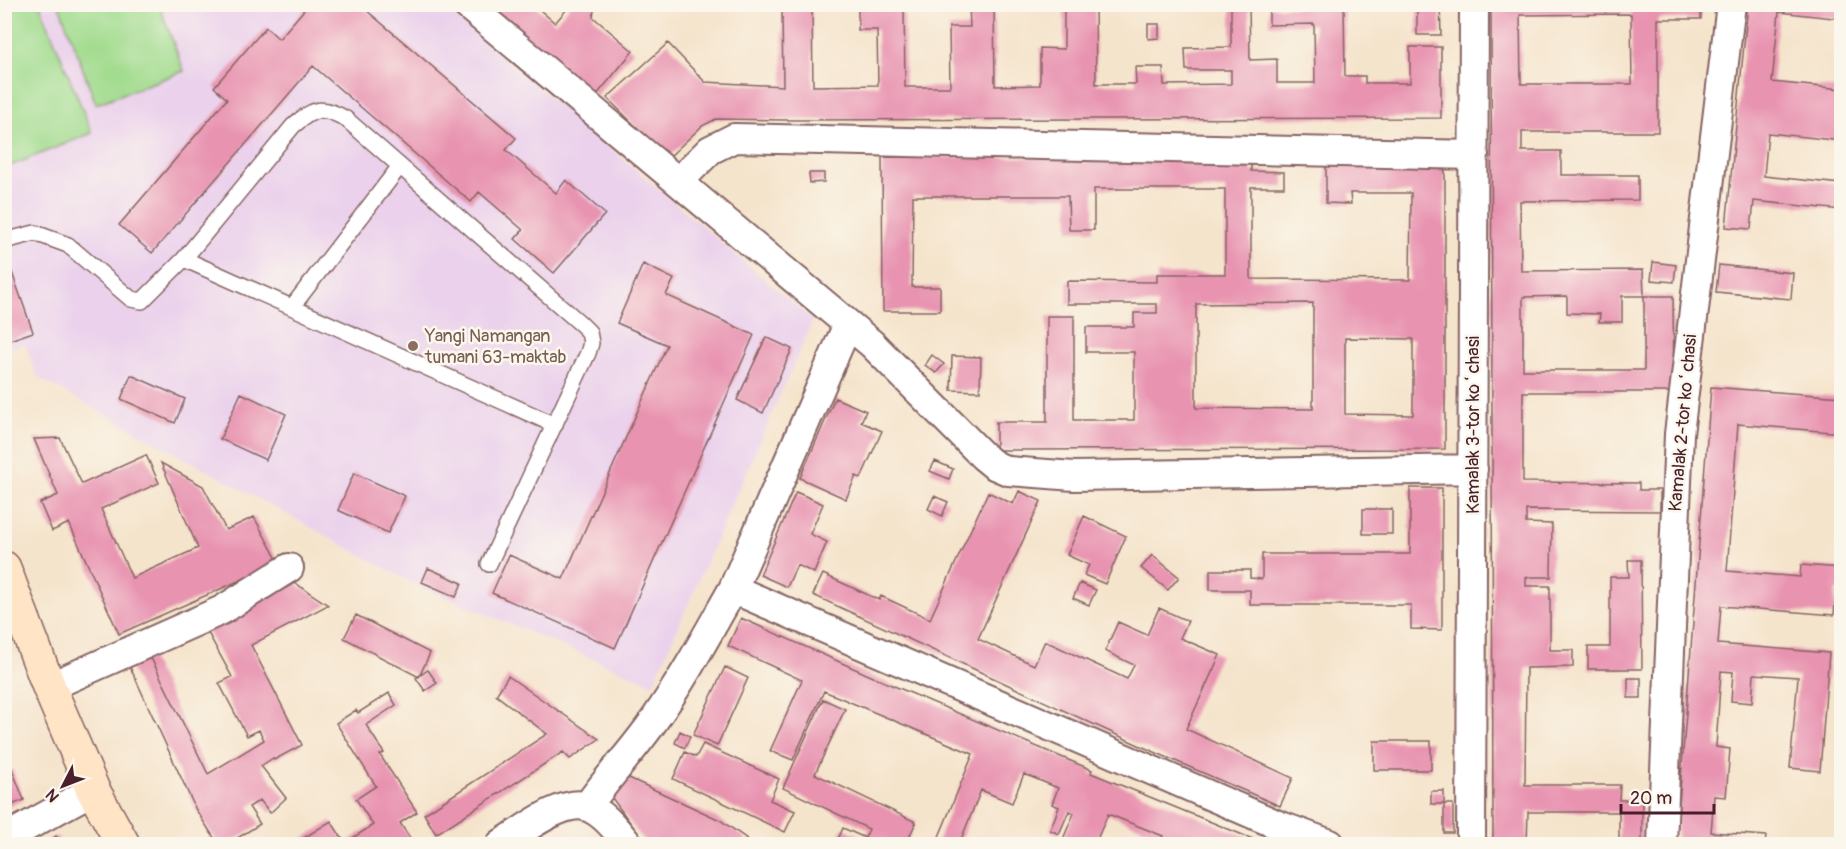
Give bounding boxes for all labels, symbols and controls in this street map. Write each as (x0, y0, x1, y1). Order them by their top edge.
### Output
place label: Yangi Namangan tumani 63-maktab (424, 325, 567, 369)
street label: Kamalak 2-tor koʻchasi (1664, 333, 1702, 513)
street label: Kamalak 3-tor koʻchasi (1462, 336, 1485, 514)
marker: Yangi Namangan tumani 63-maktab (406, 339, 420, 353)
north arrow (33, 756, 93, 816)
scale bar (1621, 777, 1714, 815)
text: N (41, 785, 64, 806)
text: 20 m (1630, 787, 1672, 810)

